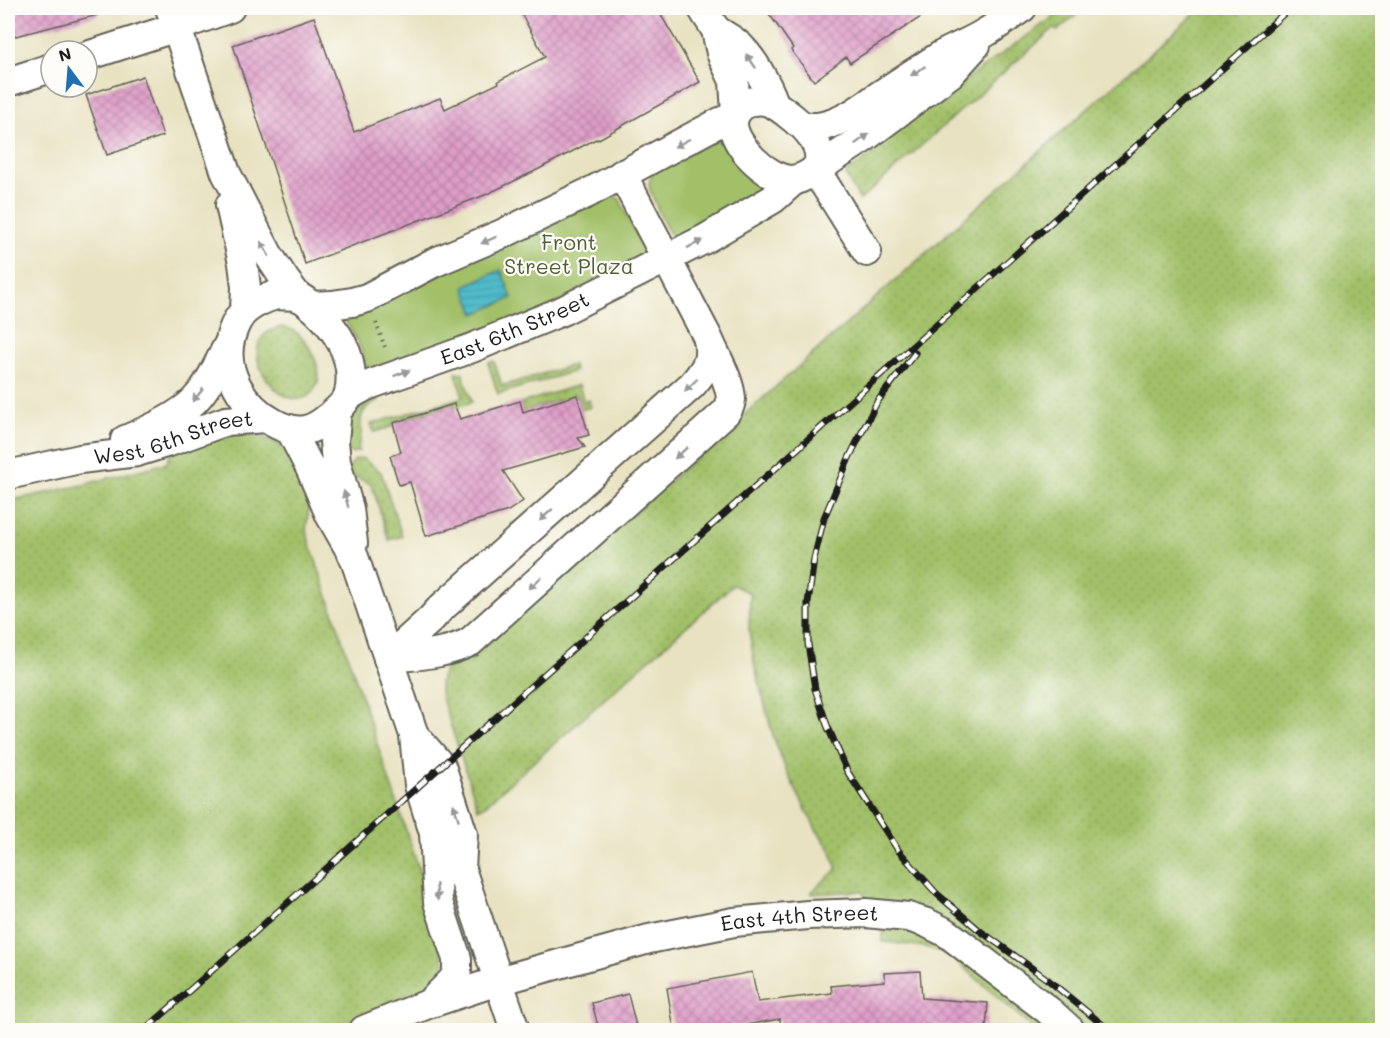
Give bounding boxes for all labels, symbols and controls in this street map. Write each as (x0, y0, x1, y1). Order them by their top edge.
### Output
north arrow (39, 39, 99, 99)
text: N (56, 42, 73, 66)
one-way arrow (745, 54, 757, 70)
one-way arrow (910, 65, 926, 76)
one-way arrow (854, 133, 870, 145)
one-way arrow (673, 138, 690, 147)
park label: Front Street Plaza (504, 228, 634, 279)
one-way arrow (480, 235, 497, 244)
one-way arrow (687, 239, 704, 248)
one-way arrow (260, 240, 270, 257)
street label: East 6th Street (436, 285, 593, 370)
one-way arrow (393, 367, 411, 377)
one-way arrow (684, 378, 699, 392)
one-way arrow (192, 387, 205, 402)
street label: West 6th Street (92, 404, 254, 469)
one-way arrow (674, 446, 689, 459)
one-way arrow (341, 490, 350, 508)
one-way arrow (538, 508, 553, 522)
one-way arrow (528, 576, 543, 590)
one-way arrow (451, 803, 460, 821)
one-way arrow (432, 882, 442, 901)
street label: East 4th Street (718, 898, 880, 936)

